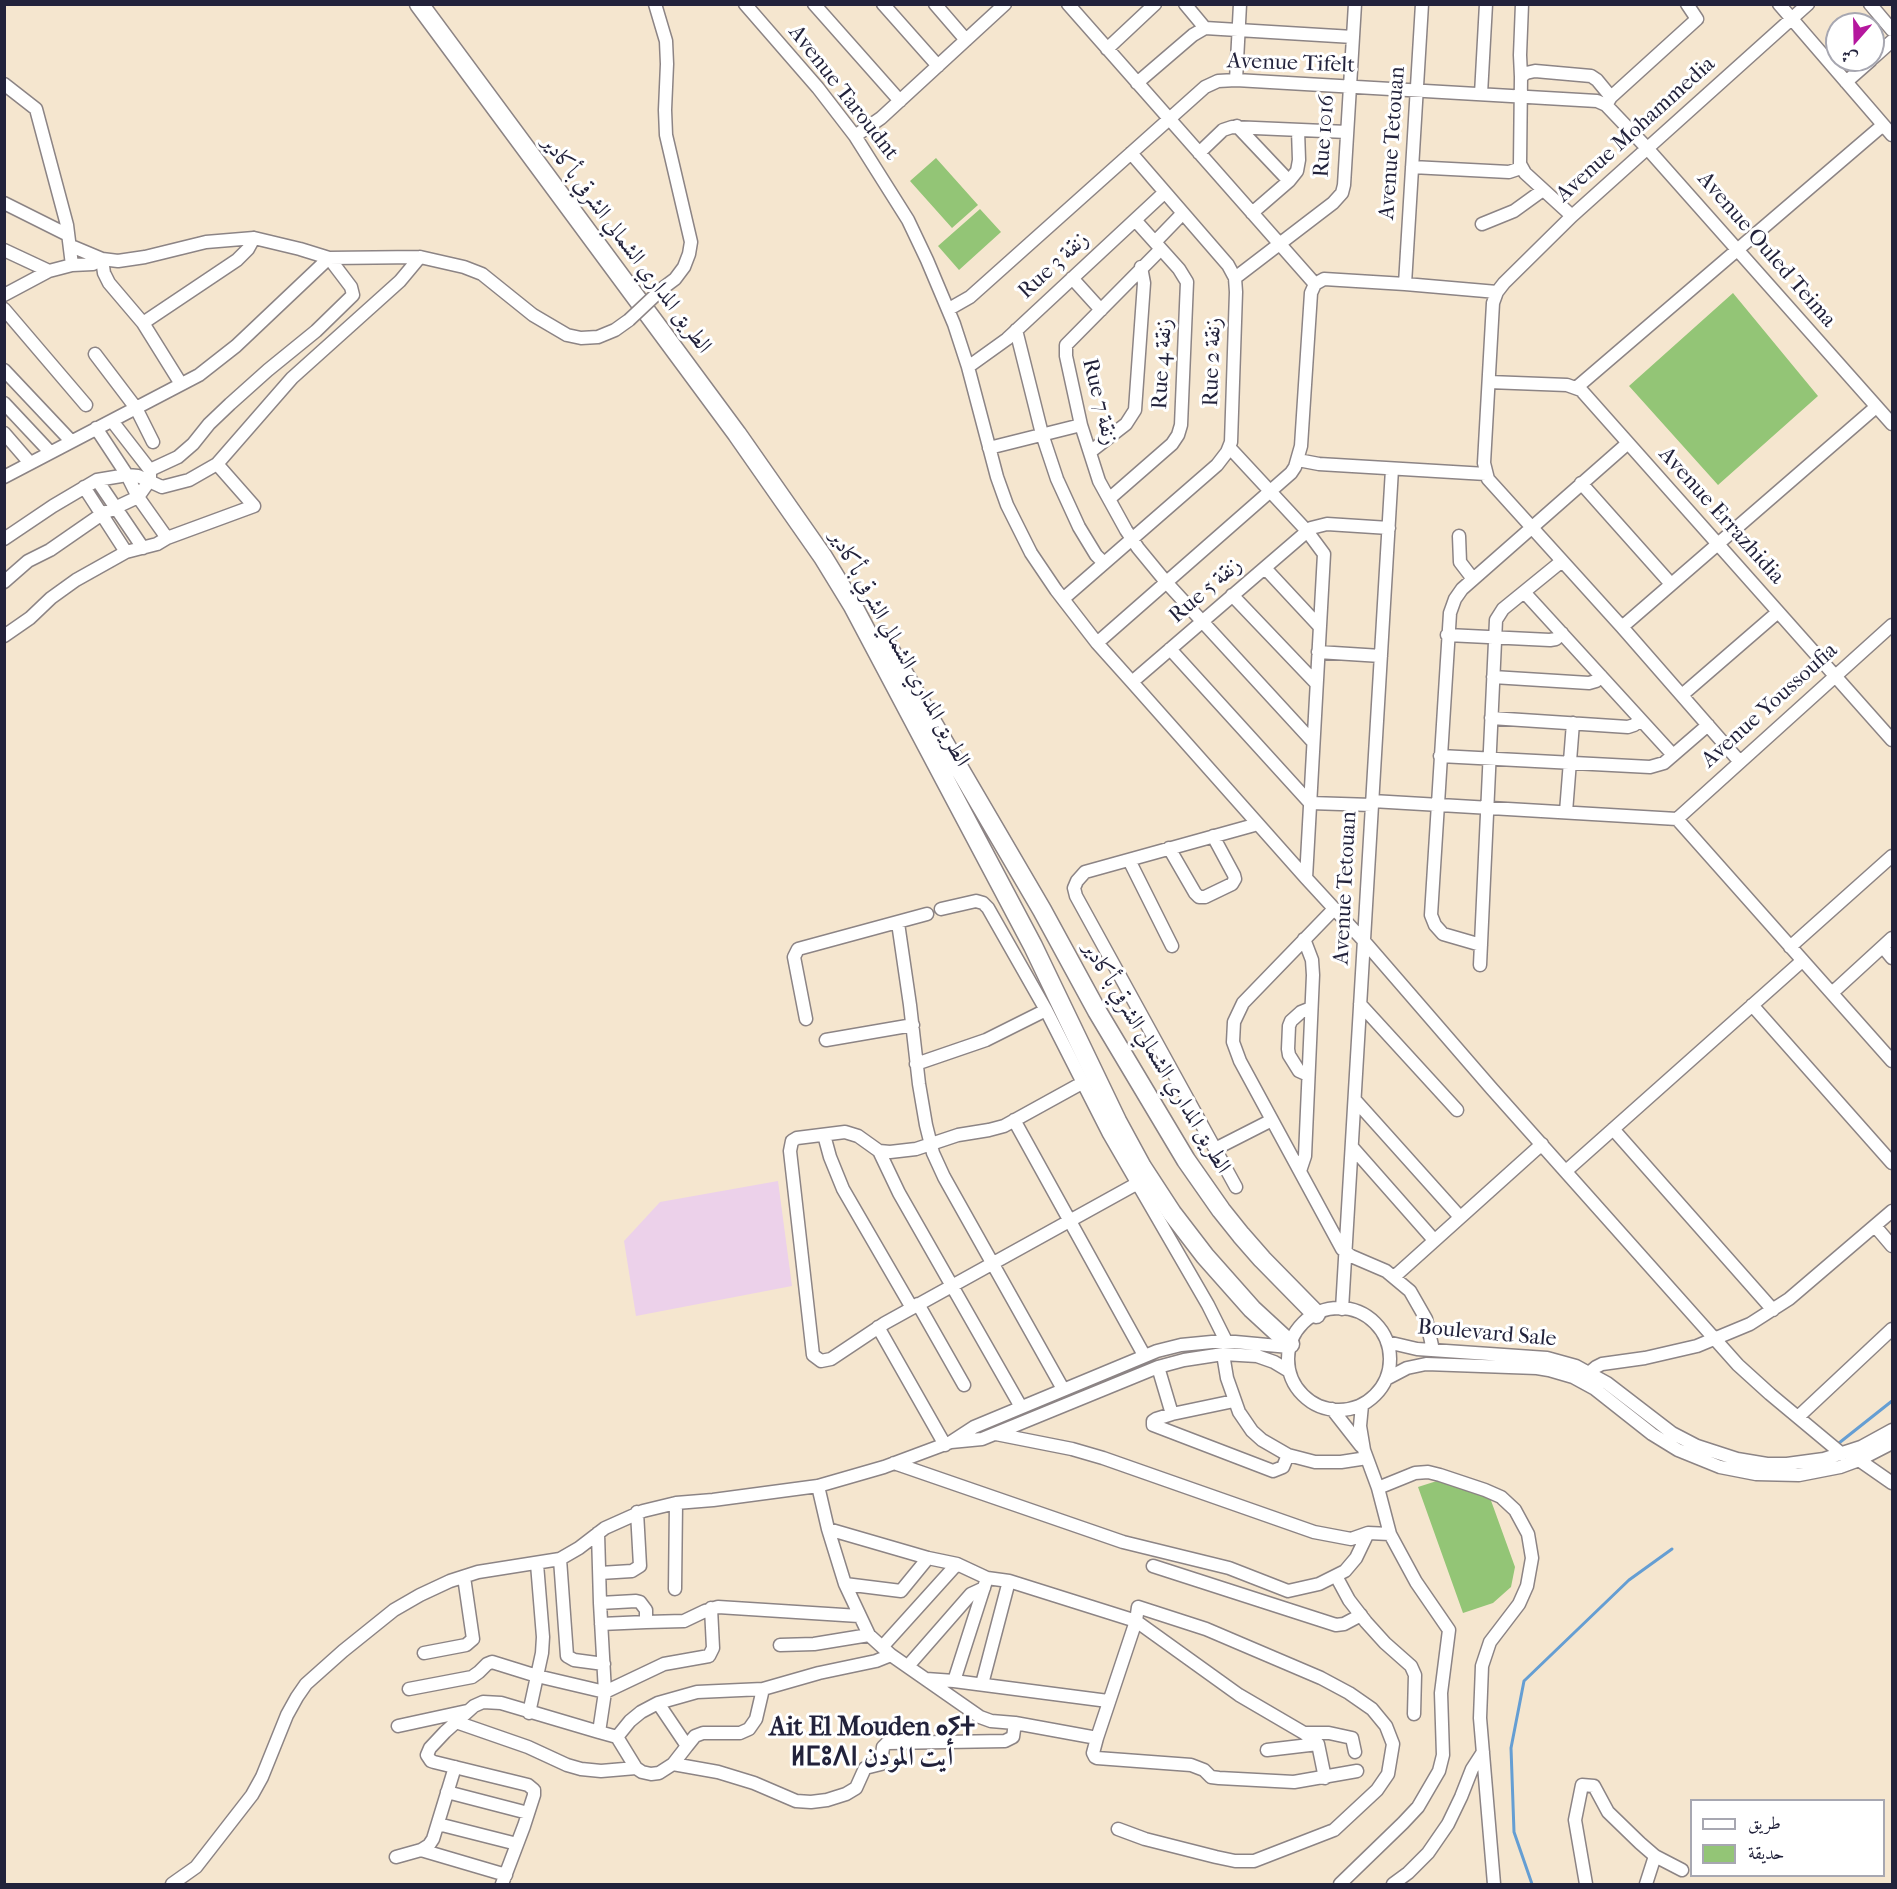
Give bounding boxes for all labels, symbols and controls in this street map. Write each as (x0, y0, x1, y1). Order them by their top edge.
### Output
north arrow (1825, 12, 1885, 72)
street label: Avenue Taroudnt (782, 20, 904, 166)
text: ش (1839, 46, 1860, 69)
street label: Avenue Tifelt (1227, 49, 1355, 79)
street label: Avenue Mohammedia (1551, 52, 1721, 208)
street label: Avenue Tetouan (1374, 65, 1412, 221)
street label: Rue 1016 (1309, 94, 1341, 178)
street label: الطريق المداري الشمالي الشرقي بأكادير (536, 131, 716, 359)
street label: Avenue Ouled Teima (1691, 167, 1841, 333)
street label: Rue 3 زنقة (1013, 227, 1095, 305)
street label: Rue 2 زنقة (1198, 317, 1228, 407)
street label: Rue 4 زنقة (1147, 318, 1179, 410)
street label: Rue 7 زنقة (1075, 356, 1123, 448)
street label: Avenue Errazhidia (1653, 442, 1789, 590)
street label: الطريق المداري الشمالي الشرقي بأكادير (823, 526, 975, 772)
street label: Rue 5 زنقة (1164, 552, 1248, 630)
street label: Avenue Youssoufia (1696, 638, 1844, 774)
street label: Avenue Tetouan (1329, 811, 1363, 965)
street label: الطريق المداري الشمالي الشرقي بأكادير (1076, 937, 1236, 1179)
street label: Boulevard Sale (1416, 1315, 1558, 1353)
district label: Ait El Mouden ⴰⵢⵜ ⵍⵎⵓⴷⵏ أيت المودن (769, 1713, 975, 1774)
legend (1690, 1799, 1885, 1877)
text: طريق (1748, 1813, 1781, 1834)
text: حديقة (1748, 1843, 1784, 1864)

